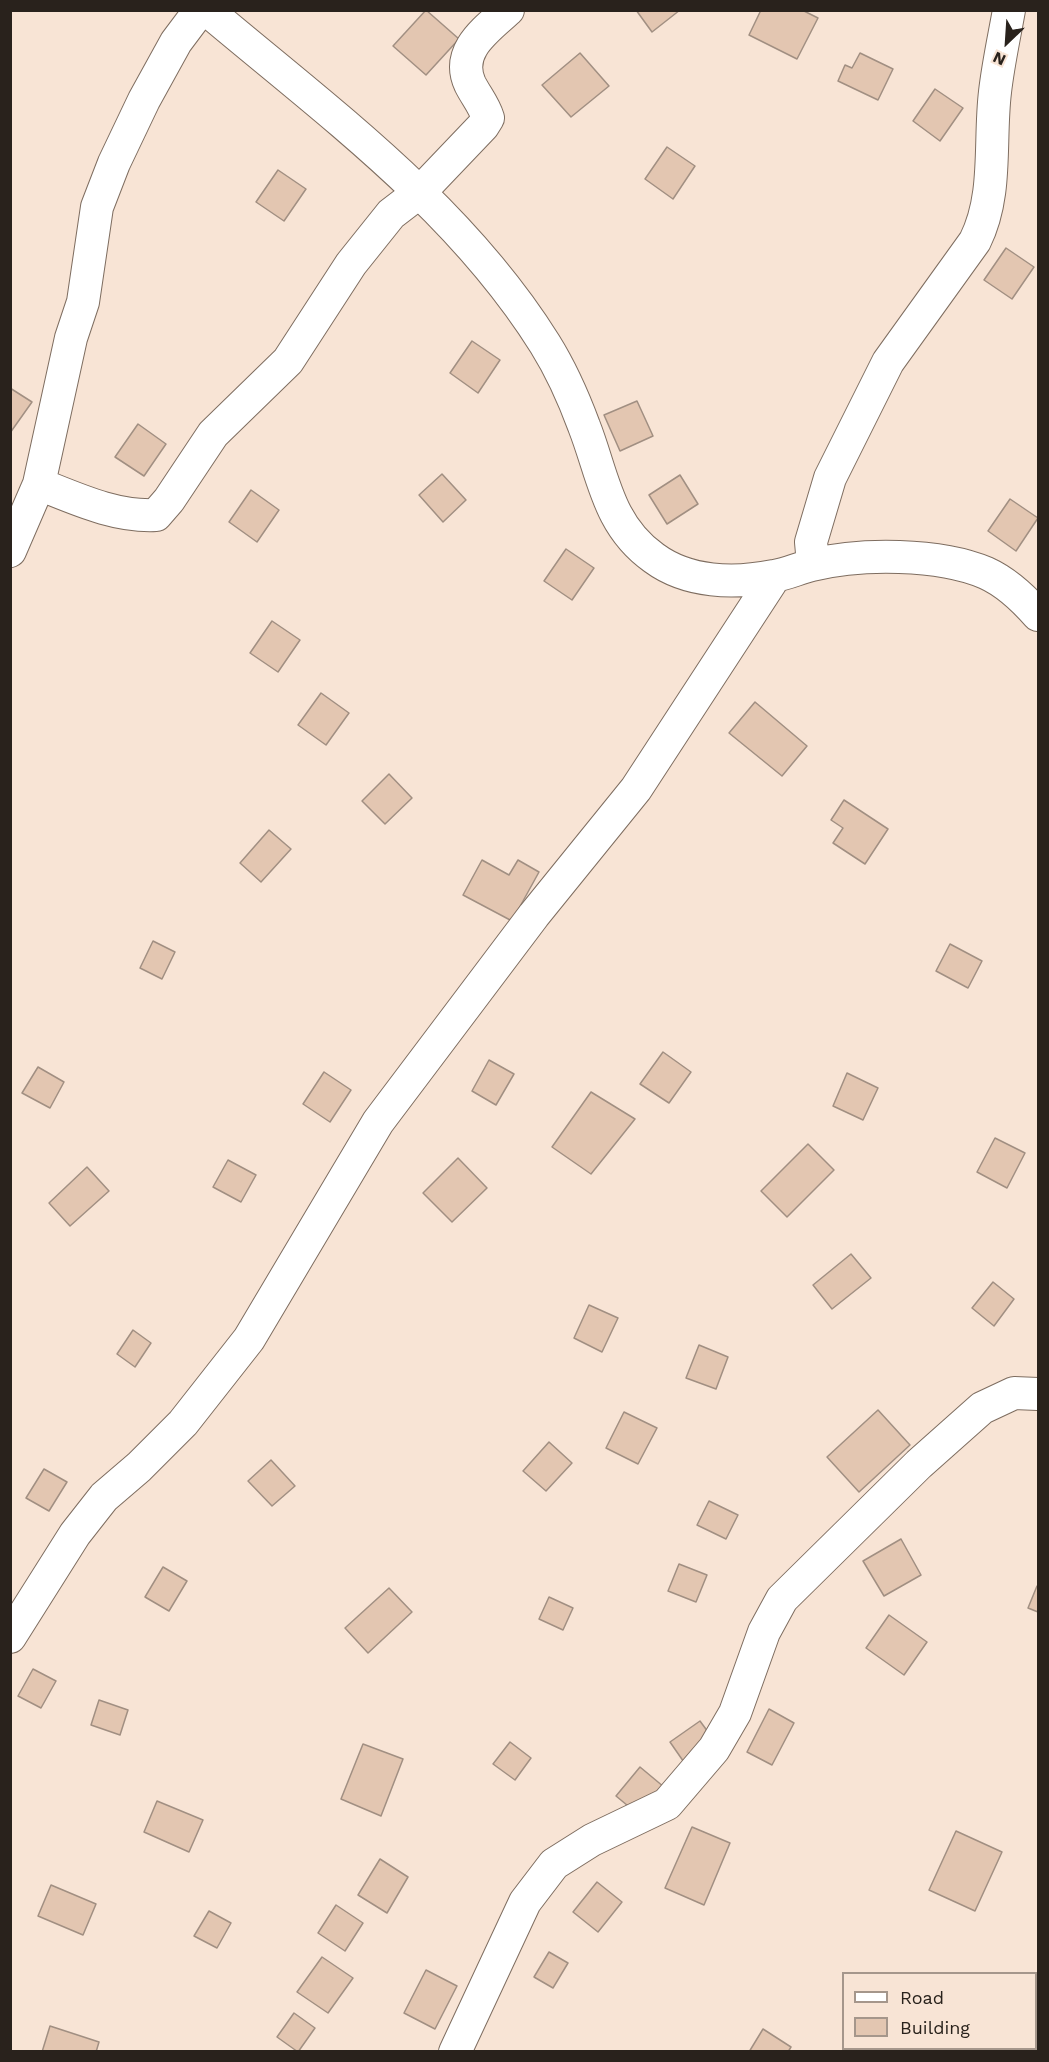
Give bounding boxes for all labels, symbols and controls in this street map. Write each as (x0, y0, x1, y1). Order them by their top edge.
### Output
north arrow (977, 12, 1037, 72)
text: N (990, 48, 1009, 70)
legend (842, 1972, 1037, 2050)
text: Road (900, 1987, 944, 2008)
text: Building (900, 2017, 970, 2038)

